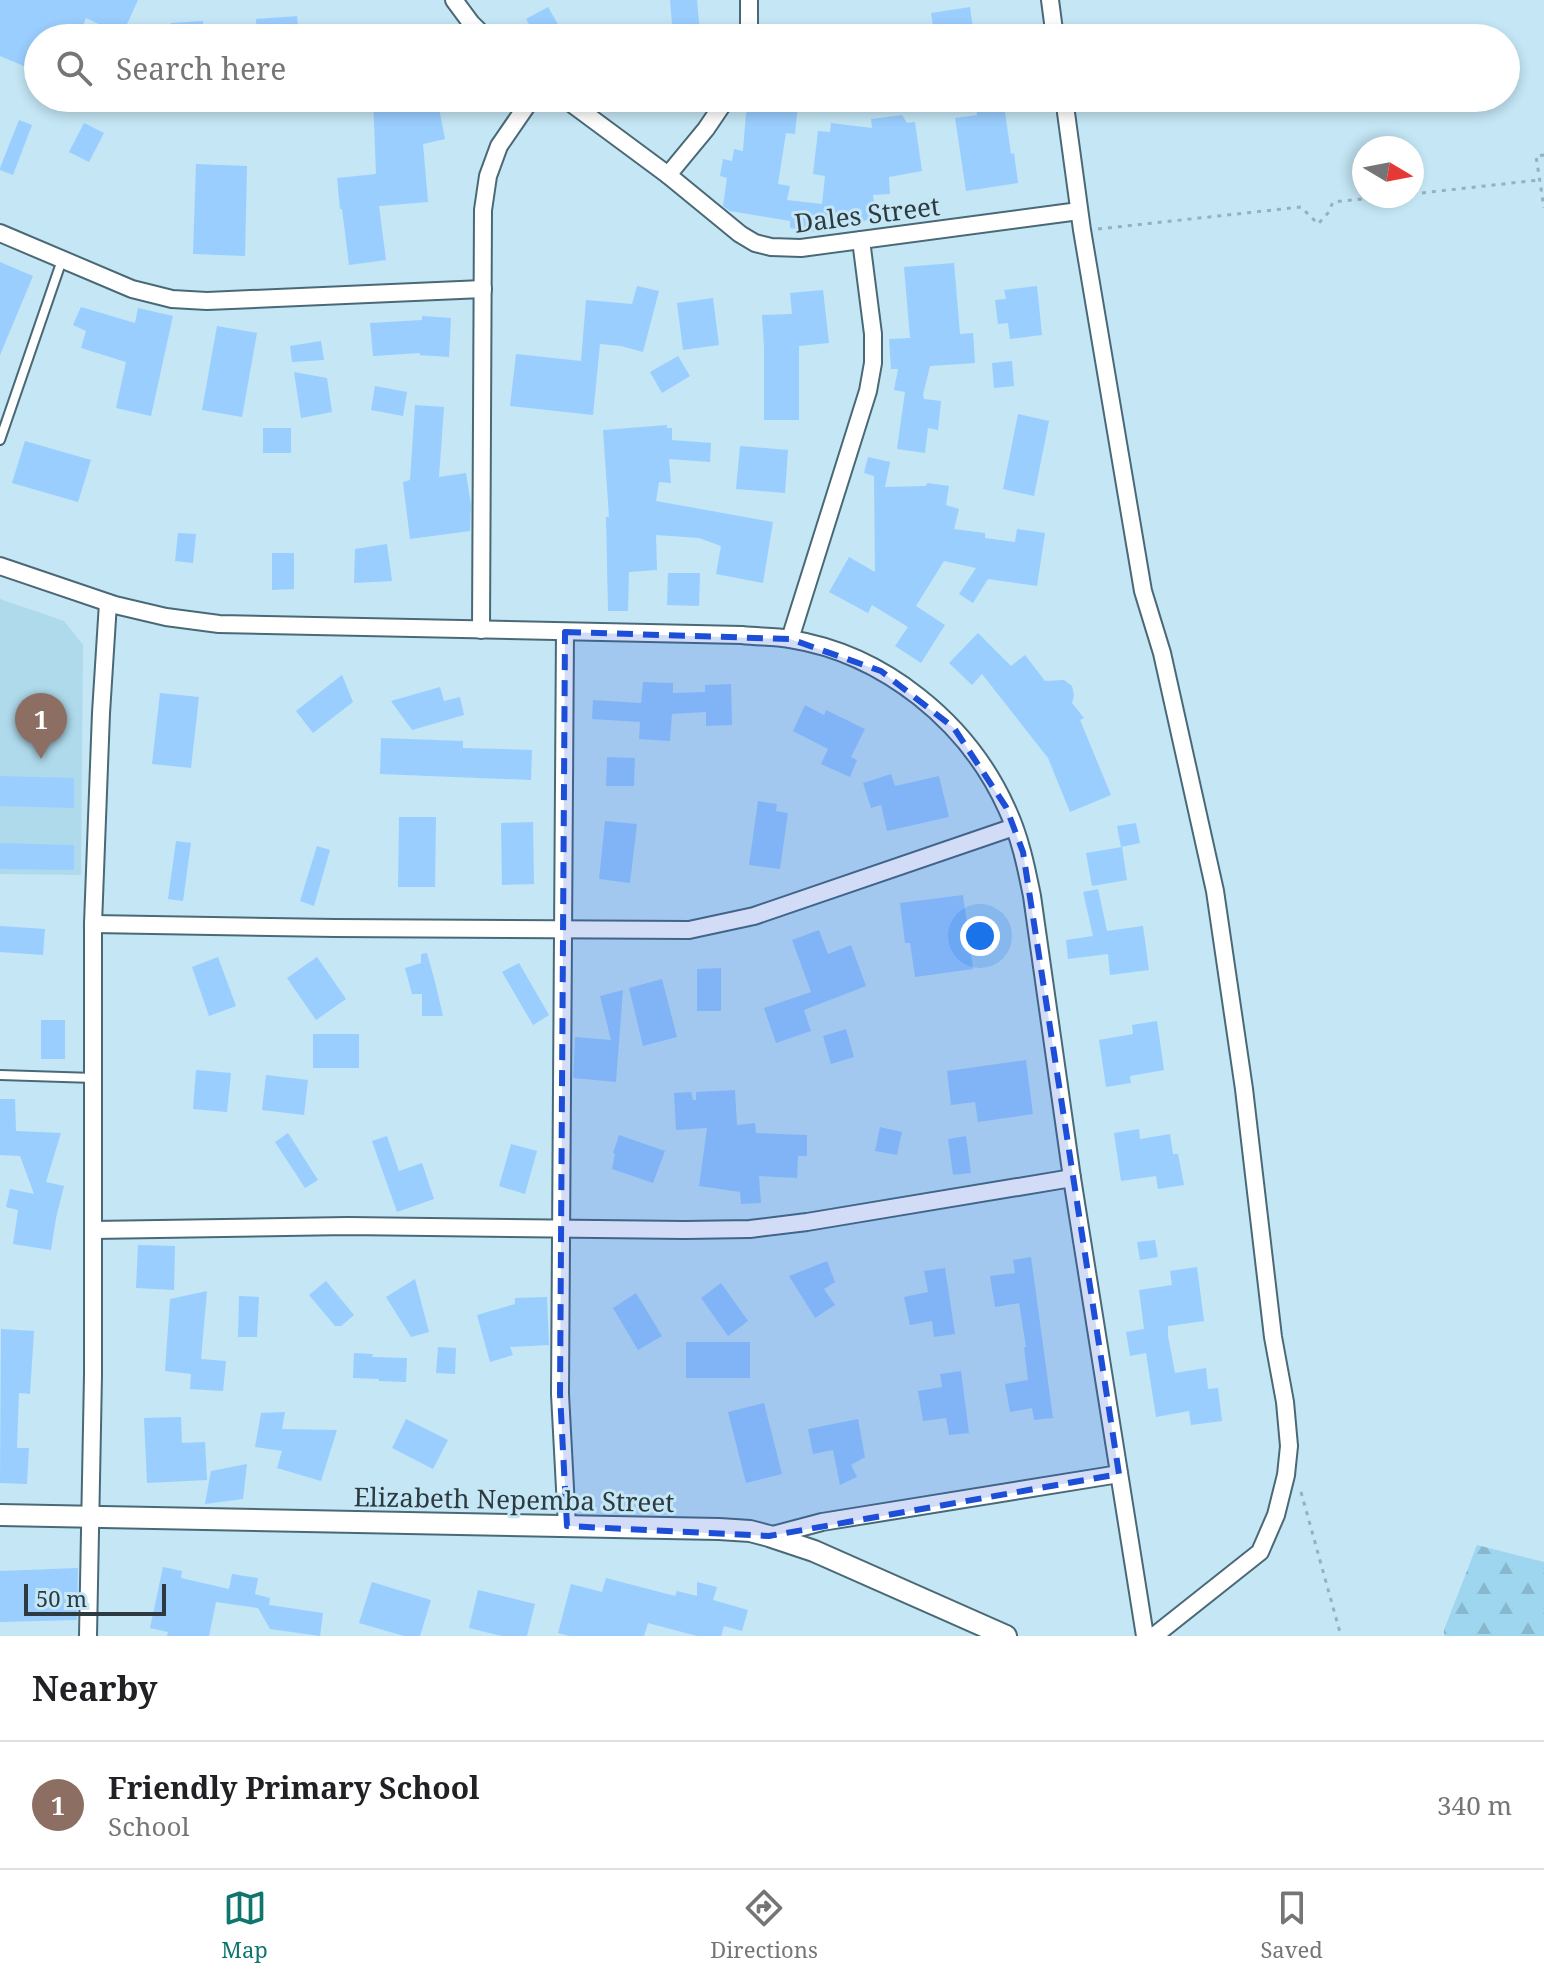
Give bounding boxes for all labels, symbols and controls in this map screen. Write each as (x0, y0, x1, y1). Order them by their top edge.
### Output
search box (24, 24, 1520, 112)
icon: search (52, 46, 96, 90)
text: Search here (116, 48, 286, 89)
north arrow (1352, 136, 1424, 208)
street label: Dales Street (792, 187, 942, 241)
pin: 1 (15, 693, 67, 759)
your location (960, 916, 1000, 956)
street label: Elizabeth Nepemba Street (353, 1478, 675, 1520)
scale bar (24, 1580, 166, 1616)
text: 50 m (36, 1583, 87, 1613)
text: Nearby (32, 1665, 158, 1711)
text: Friendly Primary School (108, 1767, 480, 1808)
text: 1 (51, 1787, 65, 1823)
text: 340 m (1437, 1787, 1512, 1823)
text: School (108, 1808, 190, 1844)
tab: Map (221, 1886, 268, 1964)
tab: Directions (710, 1886, 818, 1964)
tab: Saved (1260, 1886, 1323, 1964)

